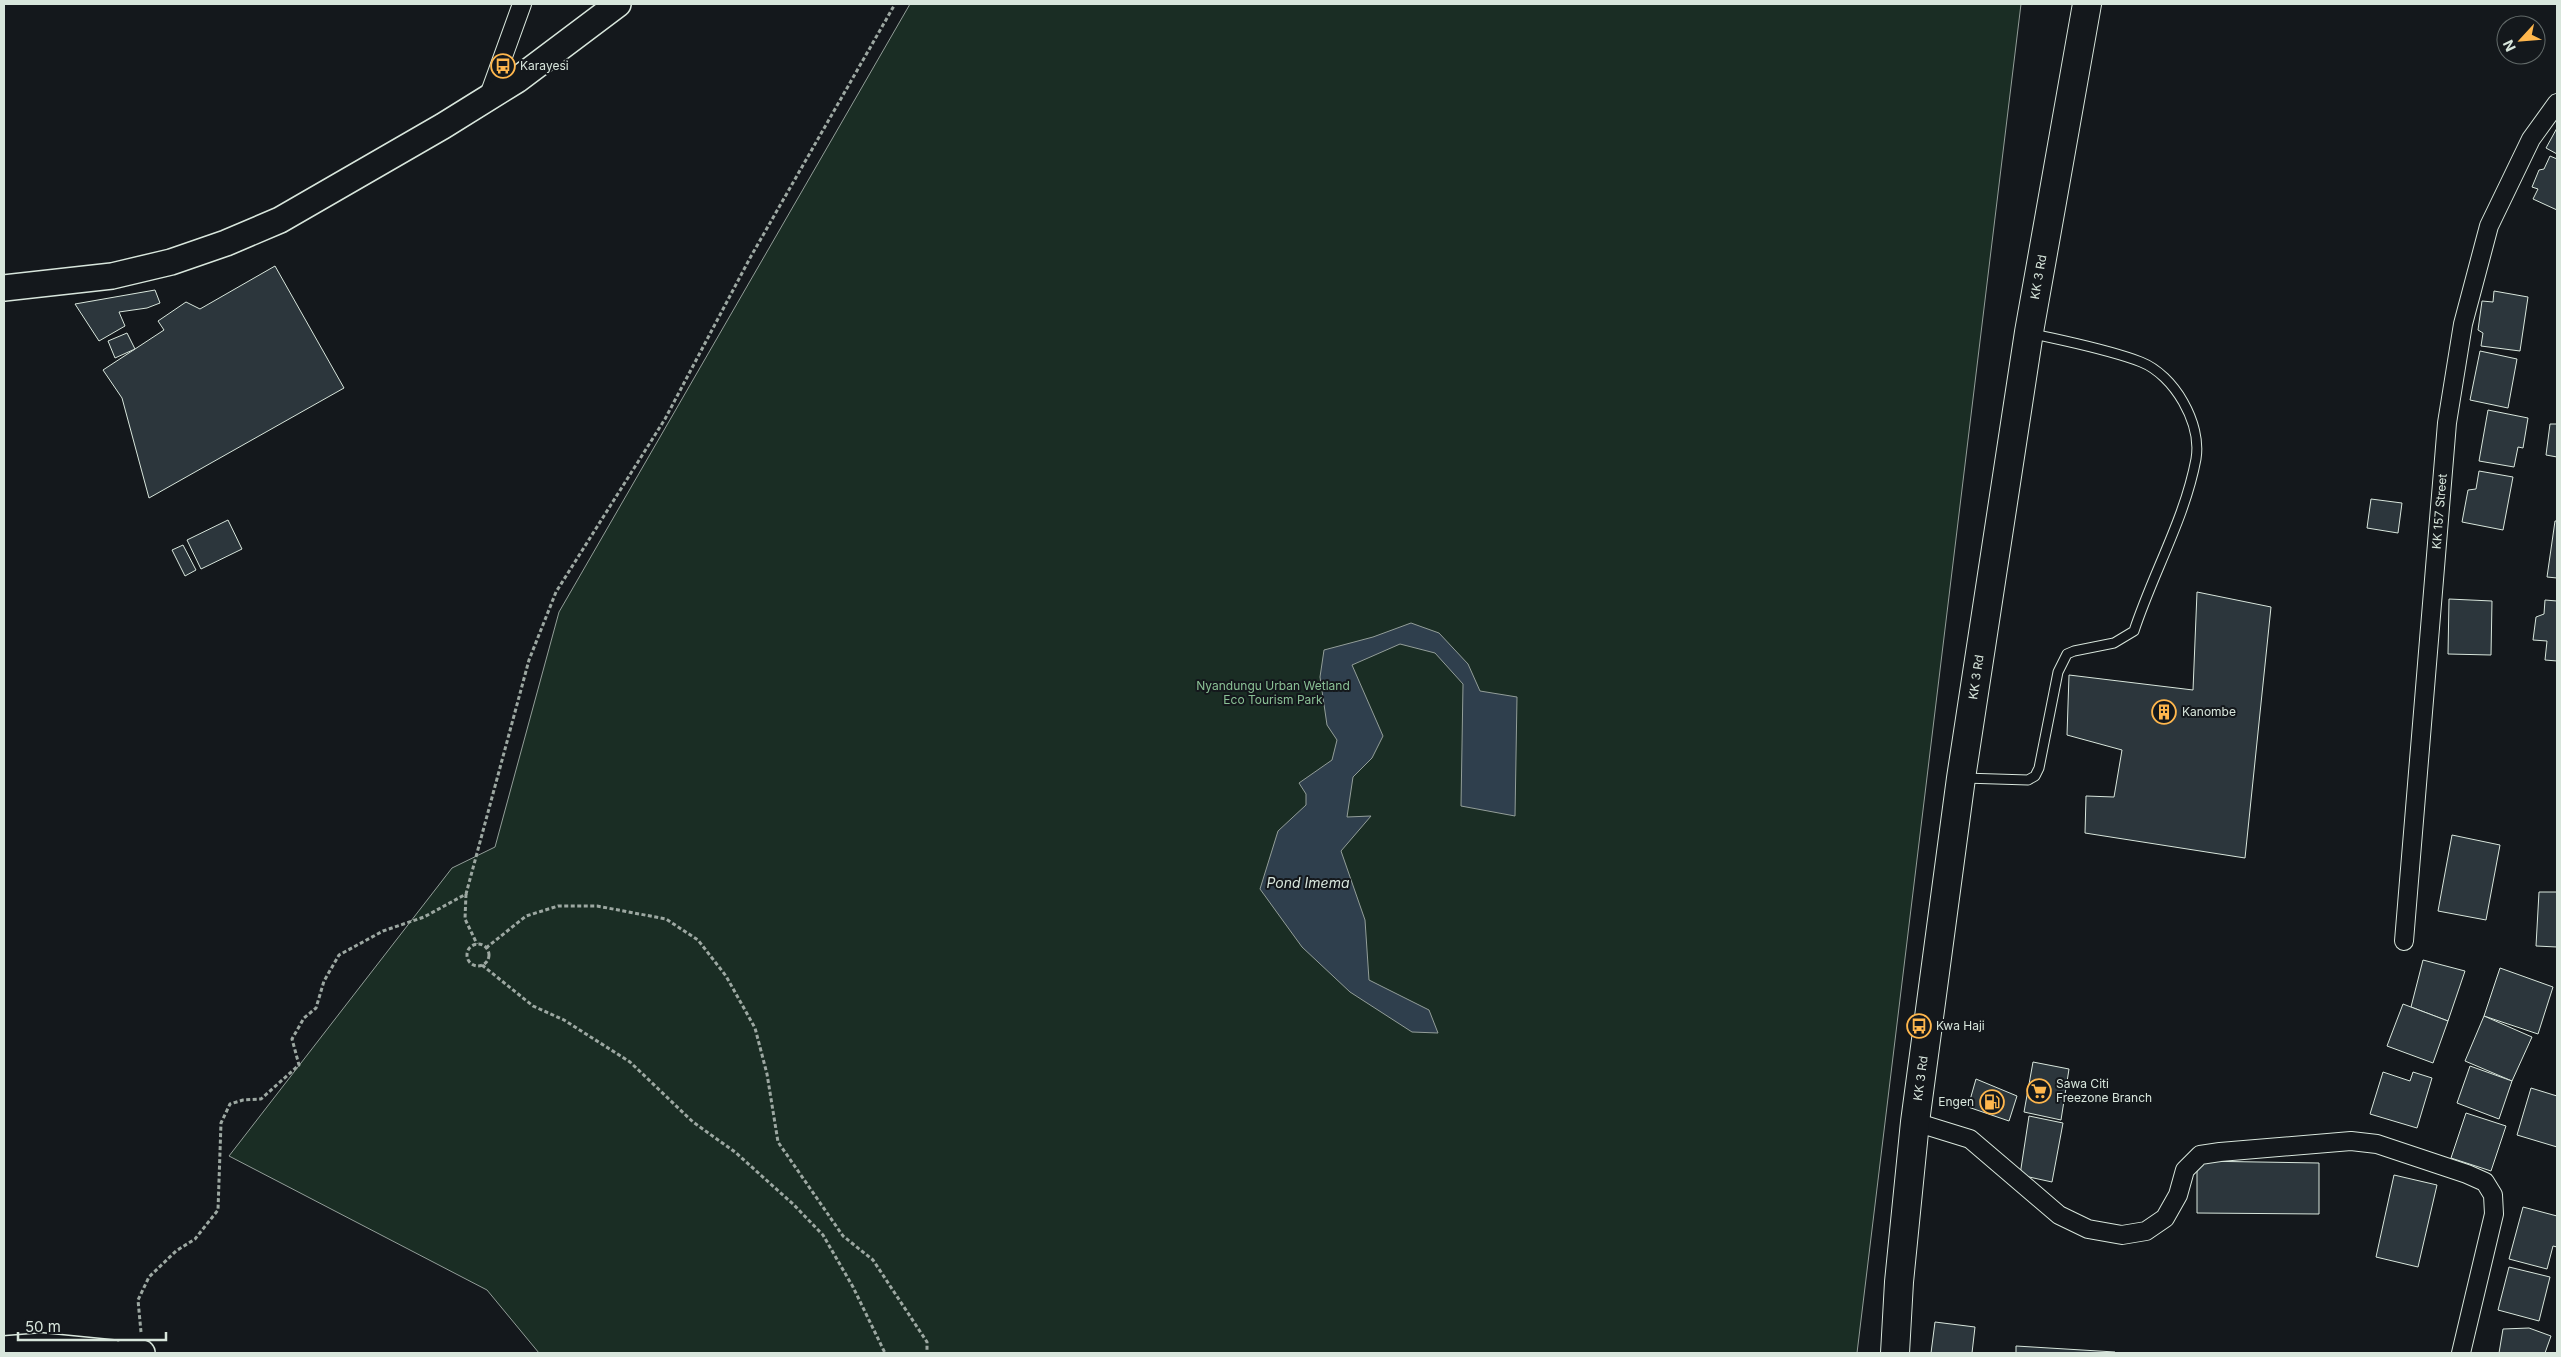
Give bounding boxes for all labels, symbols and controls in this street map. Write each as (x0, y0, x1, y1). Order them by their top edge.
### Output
north arrow (2496, 15, 2546, 65)
text: N (2499, 37, 2519, 54)
bus stop icon: Karayesi (490, 53, 516, 79)
place label: Karayesi (520, 58, 569, 73)
street label: KK 3 Rd (2027, 253, 2050, 300)
street label: KK 157 Street (2429, 473, 2450, 550)
street label: KK 3 Rd (1965, 654, 1987, 701)
park label: Nyandungu Urban Wetland Eco Tourism Park (1196, 678, 1350, 707)
building icon: Kanombe (2151, 699, 2177, 725)
place label: Kanombe (2182, 704, 2236, 719)
water label: Pond Imema (1266, 874, 1350, 891)
bus stop icon: Kwa Haji (1906, 1013, 1932, 1039)
place label: Kwa Haji (1936, 1018, 1985, 1033)
street label: KK 3 Rd (1910, 1055, 1931, 1102)
place label: Sawa Citi Freezone Branch (2056, 1076, 2152, 1105)
supermarket icon: Sawa Citi Freezone Branch (2026, 1078, 2052, 1104)
fuel station icon: Engen (1979, 1089, 2005, 1115)
place label: Engen (1938, 1094, 1974, 1109)
scale bar (18, 1310, 165, 1342)
text: 50 m (25, 1317, 61, 1336)

